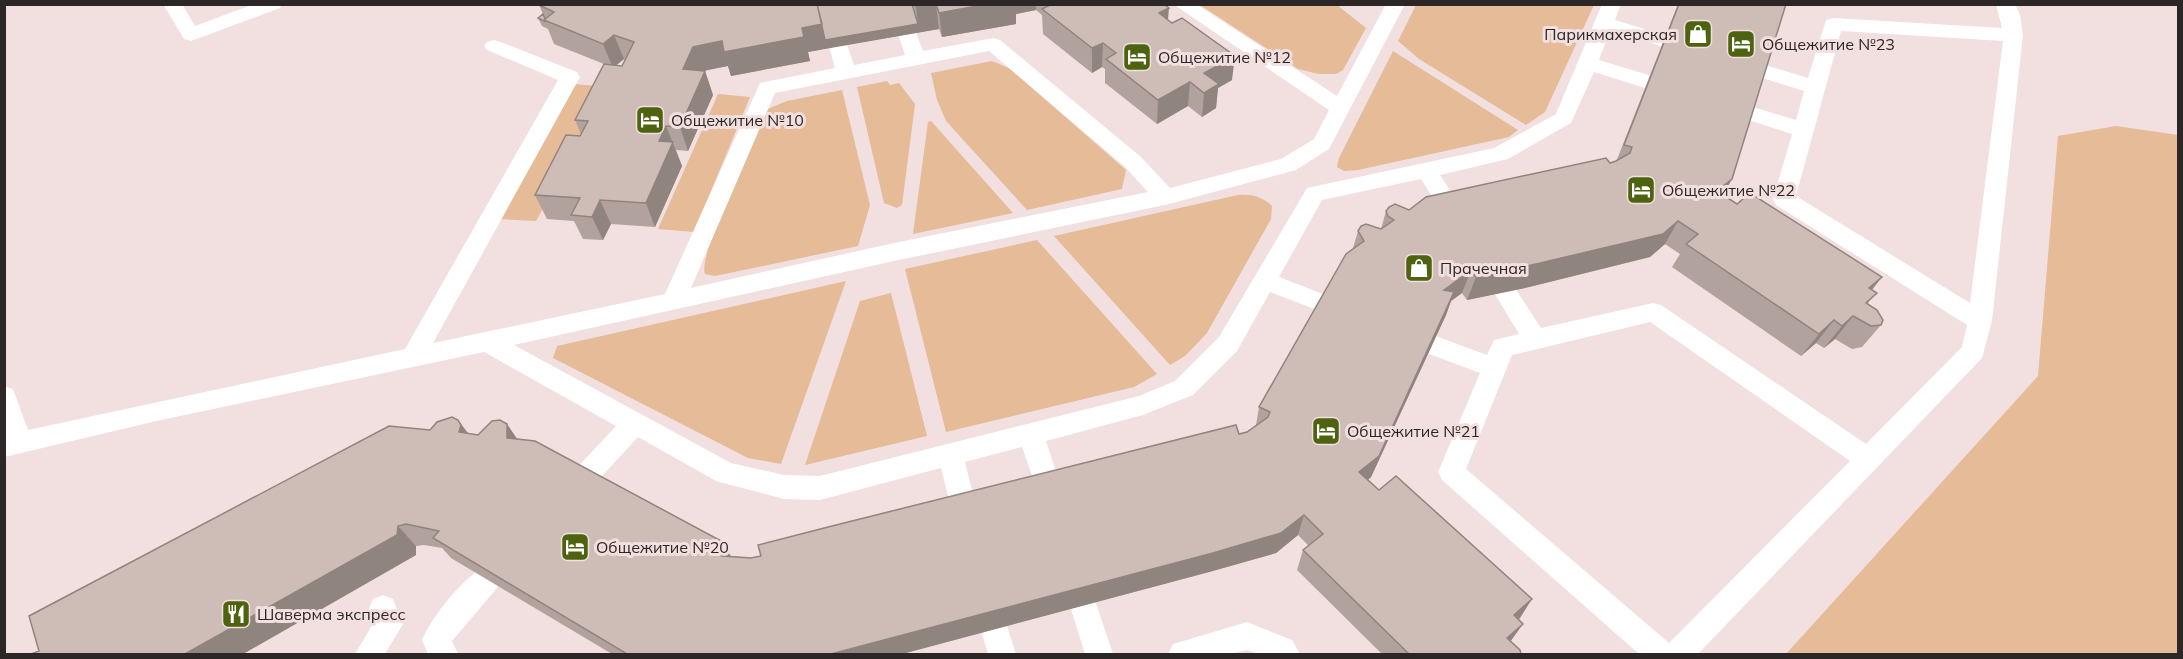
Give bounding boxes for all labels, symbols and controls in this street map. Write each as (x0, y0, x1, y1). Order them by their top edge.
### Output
shop icon: Парикмахерская (1682, 18, 1714, 50)
place label: Парикмахерская (1544, 24, 1677, 44)
hotel icon: Общежитие №23 (1725, 28, 1757, 60)
place label: Общежитие №23 (1762, 34, 1895, 54)
hotel icon: Общежитие №12 (1121, 41, 1153, 73)
place label: Общежитие №12 (1158, 47, 1291, 67)
hotel icon: Общежитие №10 (634, 104, 666, 136)
place label: Общежитие №10 (671, 110, 804, 130)
hotel icon: Общежитие №22 (1625, 174, 1657, 206)
place label: Общежитие №22 (1662, 180, 1795, 200)
shop icon: Прачечная (1403, 252, 1435, 284)
place label: Прачечная (1440, 258, 1527, 278)
hotel icon: Общежитие №21 (1310, 415, 1342, 447)
place label: Общежитие №21 (1347, 421, 1480, 441)
hotel icon: Общежитие №20 (559, 531, 591, 563)
place label: Общежитие №20 (596, 537, 729, 557)
restaurant icon: Шаверма экспресс (220, 598, 252, 630)
place label: Шаверма экспресс (257, 604, 406, 624)

